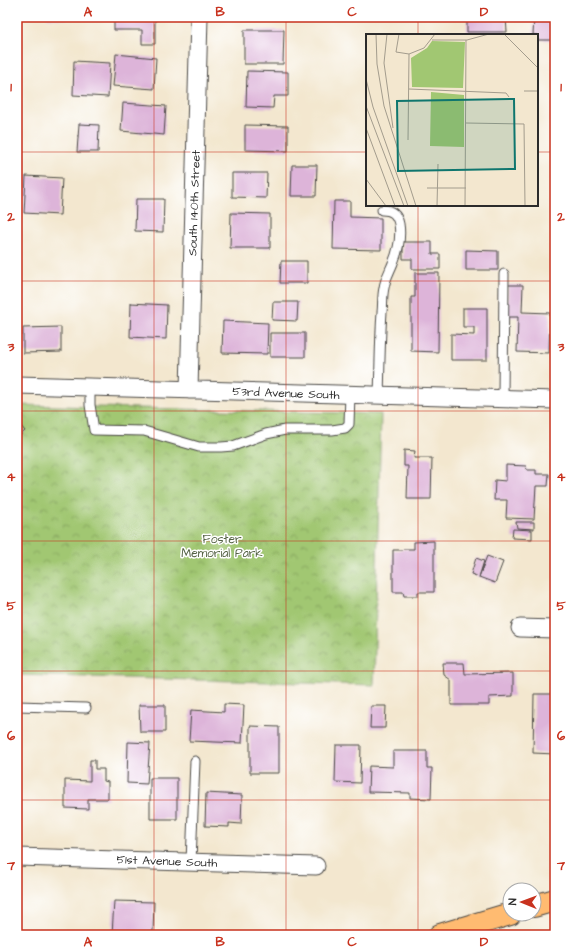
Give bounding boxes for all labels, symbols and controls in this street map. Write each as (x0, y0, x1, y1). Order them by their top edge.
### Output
text: A (84, 3, 93, 21)
text: B (215, 3, 225, 21)
text: C (347, 3, 357, 21)
text: D (480, 3, 489, 21)
inset map (366, 34, 538, 206)
text: 1 (10, 78, 12, 96)
text: 1 (560, 78, 562, 96)
street label: South 140th Street (184, 150, 205, 256)
text: 2 (6, 208, 15, 226)
text: 2 (556, 208, 565, 226)
text: 3 (7, 338, 15, 356)
text: 3 (557, 338, 565, 356)
street label: 53rd Avenue South (232, 383, 340, 404)
text: 4 (7, 468, 16, 486)
text: 4 (557, 468, 566, 486)
park label: Foster Memorial Park (181, 531, 263, 562)
text: 5 (6, 597, 16, 615)
text: 5 (556, 597, 566, 615)
text: 6 (7, 727, 16, 745)
text: 6 (557, 727, 566, 745)
street label: 51st Avenue South (116, 851, 218, 872)
text: 7 (6, 857, 16, 875)
text: 7 (556, 857, 566, 875)
north arrow (502, 882, 542, 922)
text: N (505, 898, 520, 905)
text: A (84, 933, 93, 951)
text: B (215, 933, 225, 951)
text: C (347, 933, 357, 951)
text: D (480, 933, 489, 951)

